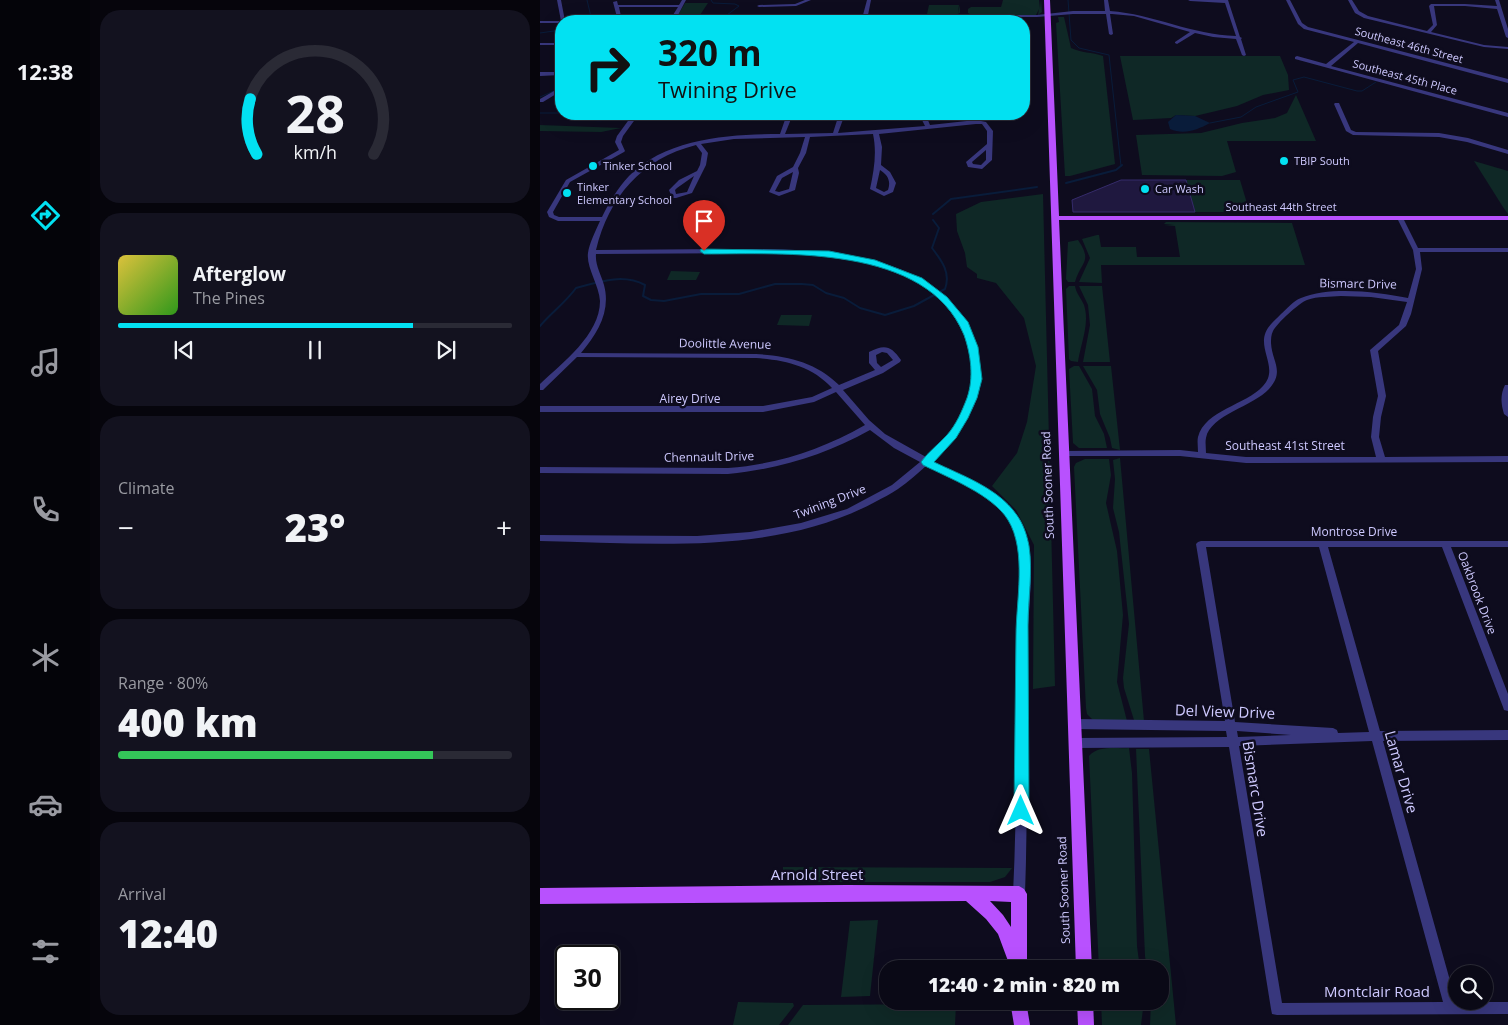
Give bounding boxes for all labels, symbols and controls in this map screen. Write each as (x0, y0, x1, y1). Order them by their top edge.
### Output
street label: Southeast 46th Street (1353, 23, 1465, 66)
text: 320 m (658, 29, 762, 76)
icon: right (575, 35, 640, 100)
street label: Southeast 45th Place (1351, 55, 1459, 98)
text: 12:38 (17, 56, 73, 86)
text: Twining Drive (658, 74, 797, 104)
text: 28 (285, 77, 345, 148)
text: km/h (293, 140, 337, 164)
place label: TBIP South (1294, 153, 1350, 168)
marker: TBIP South (1278, 155, 1290, 167)
place label: Tinker School (603, 158, 672, 173)
marker: Tinker School (587, 160, 599, 172)
place label: Tinker Elementary School (577, 179, 672, 207)
place label: Car Wash (1155, 181, 1204, 196)
marker: Car Wash (1139, 183, 1151, 195)
marker: Tinker Elementary School (561, 187, 573, 199)
icon: directions (28, 198, 63, 233)
street label: Southeast 44th Street (1225, 199, 1337, 214)
pin (683, 200, 725, 251)
icon: arrive (690, 207, 718, 235)
text: Afterglow (193, 261, 286, 287)
street label: Bismarc Drive (1319, 274, 1397, 293)
text: The Pines (193, 287, 265, 309)
street label: Doolittle Avenue (679, 334, 772, 353)
icon: previous (170, 336, 198, 364)
icon: pause (301, 336, 329, 364)
icon: next (432, 336, 460, 364)
icon: music (28, 345, 63, 380)
street label: Airey Drive (660, 390, 721, 407)
street label: South Sooner Road (1037, 431, 1058, 539)
street label: Southeast 41st Street (1225, 437, 1345, 454)
street label: Chennault Drive (664, 447, 754, 466)
text: Climate (118, 477, 175, 499)
street label: Twining Drive (791, 480, 868, 523)
icon: phone (28, 492, 63, 527)
text: 23° (285, 501, 345, 553)
text: − (118, 508, 134, 546)
text: + (496, 508, 512, 546)
street label: Montrose Drive (1311, 523, 1398, 540)
street label: Oakbrook Drive (1454, 549, 1501, 637)
icon: climate (28, 640, 63, 675)
text: Range · 80% (118, 672, 208, 694)
text: 400 km (118, 696, 258, 748)
street label: Del View Drive (1175, 699, 1276, 723)
street label: Lamar Drive (1381, 728, 1423, 815)
street label: Bismarc Drive (1239, 739, 1273, 838)
position arrow (994, 784, 1046, 836)
icon: car (28, 787, 63, 822)
street label: South Sooner Road (1053, 836, 1074, 944)
street label: Arnold Street (771, 864, 863, 884)
text: Arrival (118, 883, 166, 905)
text: 12:40 (118, 907, 218, 959)
icon: filters (28, 934, 63, 969)
speed limit sign: 30 (555, 945, 620, 1010)
map controls (1448, 965, 1493, 1010)
button: search (1448, 965, 1493, 1010)
text: 12:40 · 2 min · 820 m (928, 972, 1120, 998)
street label: Montclair Road (1324, 981, 1430, 1001)

